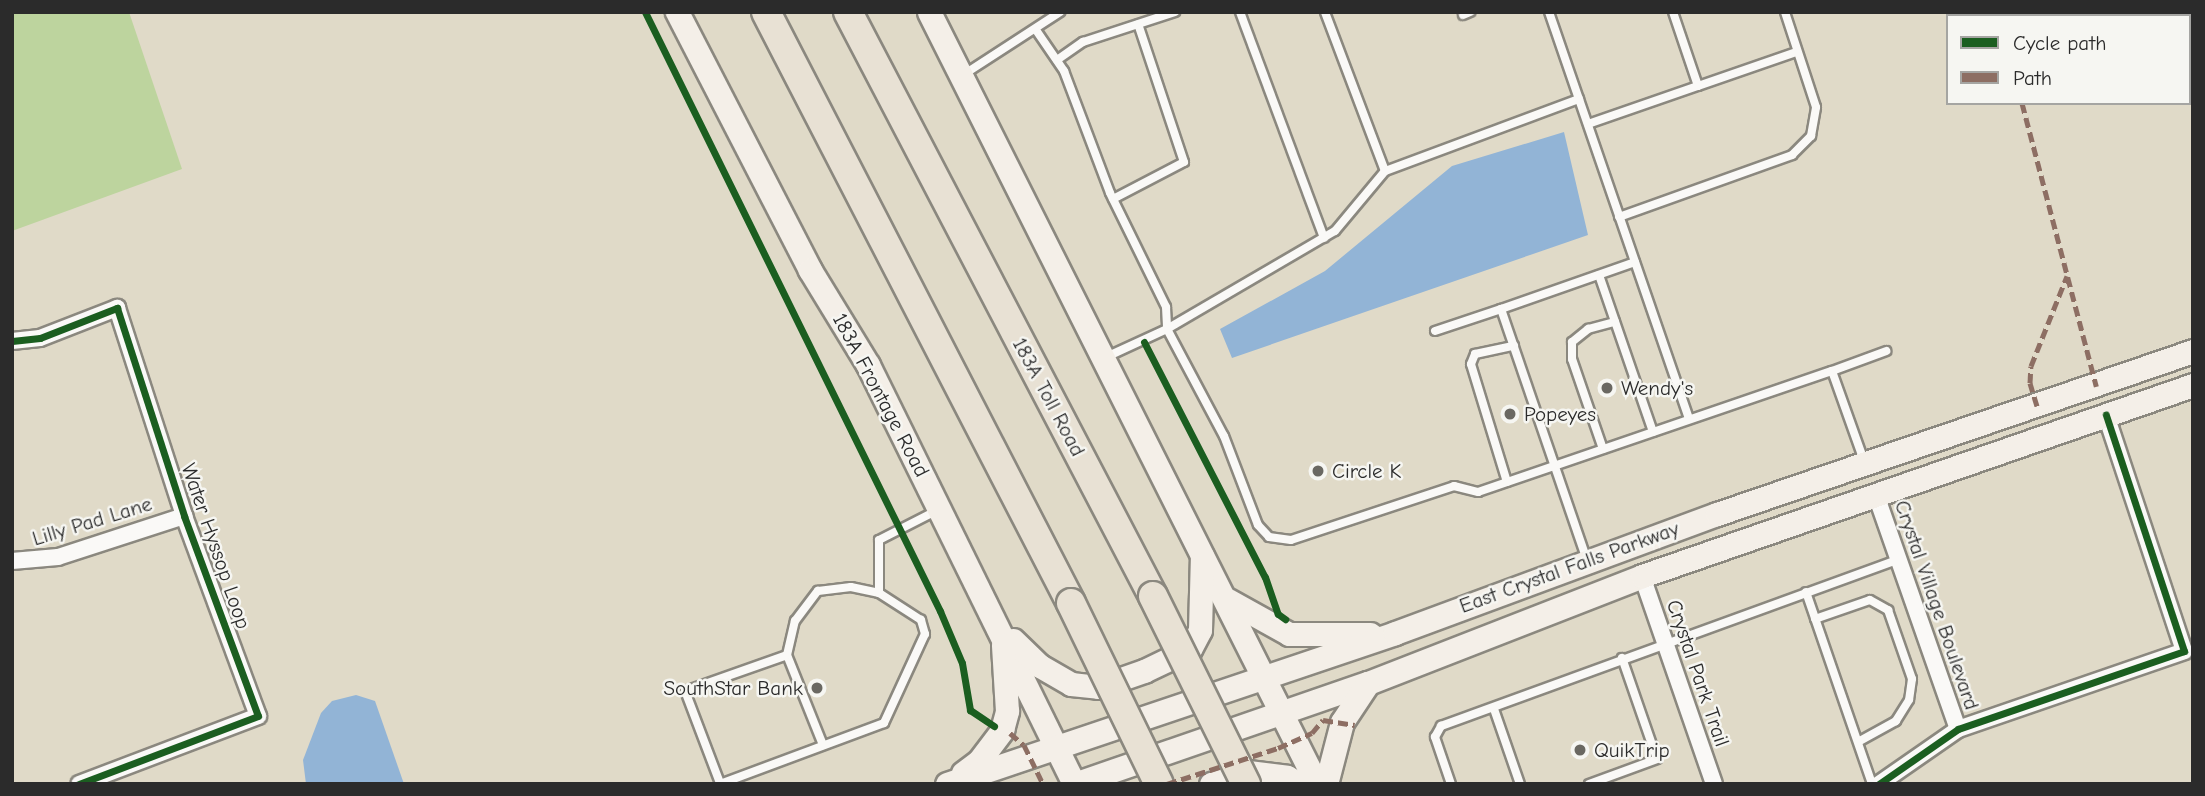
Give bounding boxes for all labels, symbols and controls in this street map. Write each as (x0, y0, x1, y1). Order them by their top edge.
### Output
legend (1946, 14, 2191, 105)
text: Cycle path (2013, 31, 2106, 55)
text: Path (2013, 66, 2052, 90)
street label: 183A Frontage Road (827, 309, 935, 481)
street label: 183A Toll Road (1007, 333, 1091, 461)
place label: Wendy's (1621, 375, 1693, 401)
marker: Wendy's (1599, 380, 1615, 396)
place label: Popeyes (1524, 401, 1596, 427)
marker: Popeyes (1502, 406, 1518, 422)
place label: Circle K (1332, 458, 1401, 484)
street label: Water Hyssop Loop (176, 460, 256, 632)
marker: Circle K (1310, 463, 1326, 479)
street label: Lilly Pad Lane (29, 491, 155, 551)
street label: Crystal Village Boulevard (1889, 497, 1985, 713)
street label: East Crystal Falls Parkway (1456, 516, 1682, 618)
street label: Crystal Park Trail (1661, 596, 1735, 750)
place label: SouthStar Bank (663, 675, 803, 701)
marker: SouthStar Bank (809, 680, 825, 696)
place label: QuikTrip (1594, 737, 1670, 763)
marker: QuikTrip (1572, 742, 1588, 758)

